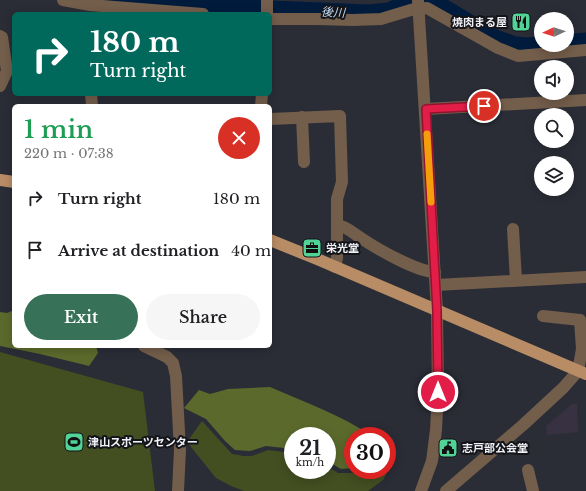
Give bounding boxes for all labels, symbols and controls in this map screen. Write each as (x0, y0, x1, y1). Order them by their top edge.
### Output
water label: 後川 (321, 4, 347, 20)
restaurant icon: 焼肉まる屋 (510, 11, 532, 33)
north arrow (534, 12, 574, 52)
map controls (534, 12, 574, 196)
place label: 焼肉まる屋 (452, 15, 507, 29)
text: 180 m (90, 25, 180, 60)
icon: right (24, 28, 76, 80)
text: Turn right (90, 60, 186, 82)
button: sound (534, 60, 574, 100)
pin (467, 89, 501, 123)
icon: arrive (473, 95, 495, 117)
button: search (534, 108, 574, 148)
text: 1 min (24, 115, 93, 144)
button: close (218, 117, 260, 159)
text: 220 m · 07:38 (24, 145, 114, 162)
button: layers (534, 156, 574, 196)
icon: right (24, 187, 46, 209)
text: Turn right (58, 189, 141, 208)
text: 180 m (213, 189, 260, 208)
office icon: 栄光堂 (301, 237, 323, 259)
icon: arrive (24, 239, 46, 261)
text: Arrive at destination (58, 241, 219, 260)
text: 40 m (231, 241, 271, 260)
place label: 栄光堂 (326, 241, 359, 255)
button: Exit (24, 294, 138, 340)
button: Share (146, 294, 260, 340)
position arrow (417, 371, 459, 413)
speed limit sign: 30 (344, 427, 396, 479)
sports icon: 津山スポーツセンター (63, 431, 85, 453)
place label: 津山スポーツセンター (88, 435, 198, 449)
text: 21 (299, 436, 321, 460)
public building icon: 志戸部公会堂 (437, 437, 459, 459)
place label: 志戸部公会堂 (462, 441, 528, 455)
text: km/h (296, 456, 324, 469)

